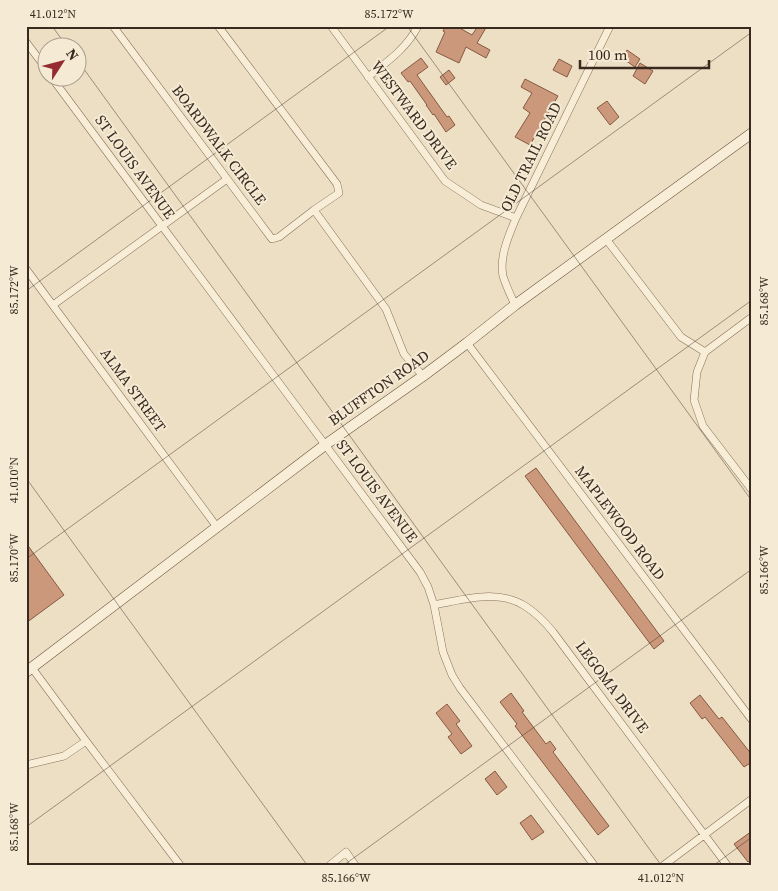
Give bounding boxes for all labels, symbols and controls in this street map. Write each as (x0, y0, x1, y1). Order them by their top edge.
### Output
text: 41.012°N (30, 6, 76, 22)
text: 85.172°W (364, 6, 414, 22)
north arrow (38, 38, 88, 88)
scale bar (580, 38, 709, 70)
text: N (61, 44, 84, 64)
text: 100 m (588, 44, 628, 65)
street label: WESTWARD DRIVE (367, 56, 462, 173)
street label: BOARDWALK CIRCLE (167, 80, 271, 209)
street label: OLD TRAIL ROAD (495, 98, 566, 215)
street label: ST LOUIS AVENUE (90, 110, 180, 223)
text: 85.172°W (6, 265, 22, 315)
text: 85.168°W (756, 276, 772, 326)
street label: ALMA STREET (96, 343, 171, 436)
street label: BLUFFTON ROAD (324, 345, 433, 430)
street label: ST LOUIS AVENUE (332, 435, 423, 547)
text: 41.010°N (6, 457, 22, 503)
street label: MAPLEWOOD ROAD (570, 461, 670, 584)
text: 85.170°W (6, 533, 22, 583)
text: 85.166°W (756, 545, 772, 595)
street label: LEGOMA DRIVE (571, 636, 654, 737)
text: 85.168°W (6, 802, 22, 852)
text: 85.166°W (321, 870, 371, 886)
text: 41.012°N (638, 870, 684, 886)

